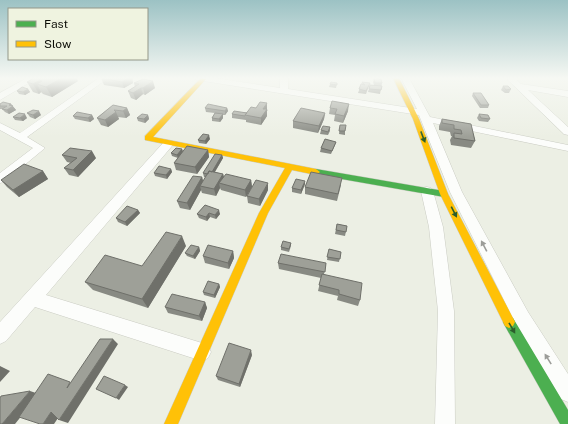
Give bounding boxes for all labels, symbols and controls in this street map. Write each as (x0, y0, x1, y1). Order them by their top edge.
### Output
legend (8, 8, 148, 60)
text: Fast (44, 17, 69, 31)
text: Slow (44, 37, 72, 51)
one-way arrow (421, 131, 427, 143)
one-way arrow (450, 206, 457, 218)
one-way arrow (481, 240, 487, 252)
one-way arrow (509, 322, 516, 334)
one-way arrow (544, 353, 551, 365)

